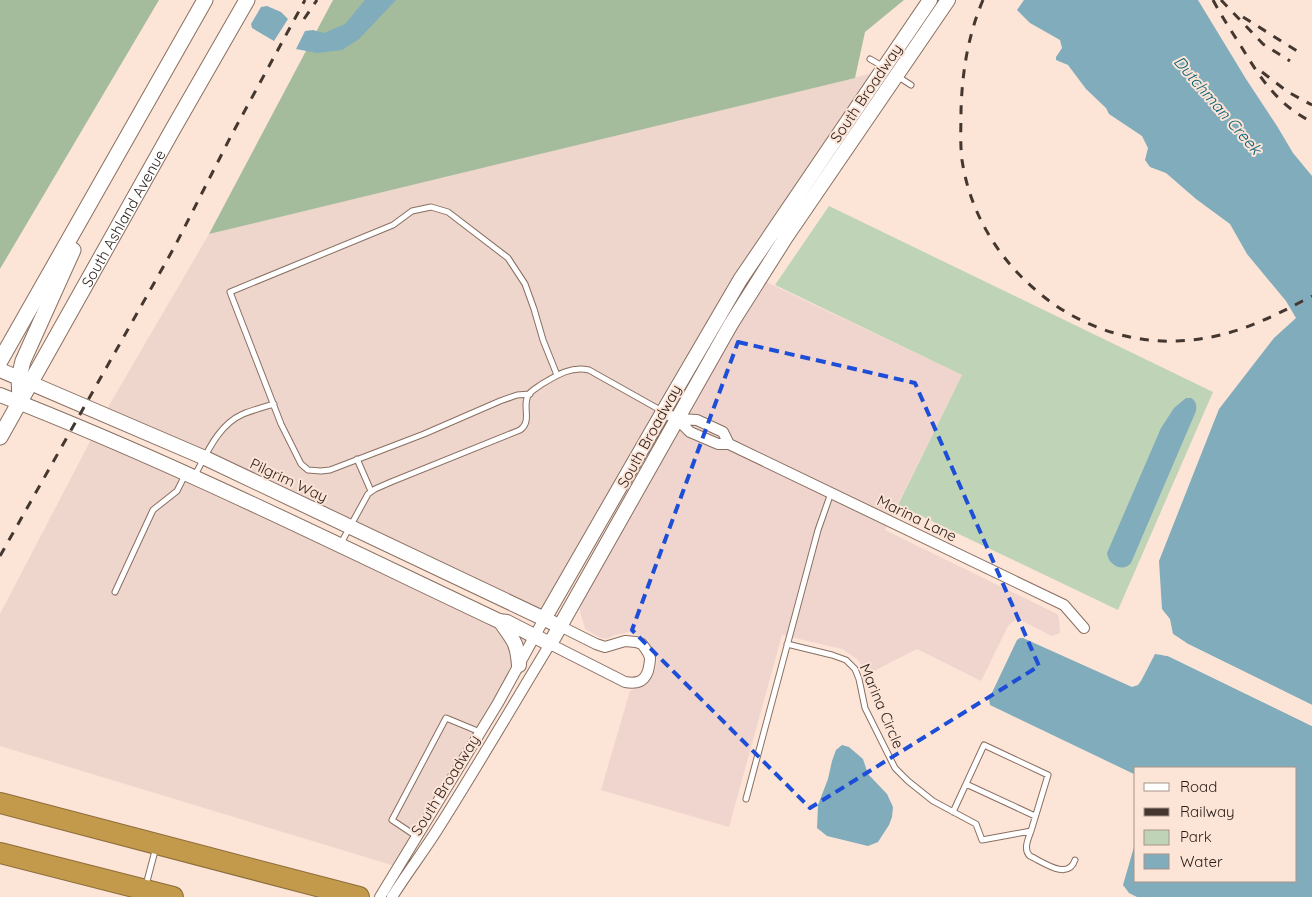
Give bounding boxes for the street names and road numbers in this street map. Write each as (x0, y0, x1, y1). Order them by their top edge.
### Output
street label: South Broadway (826, 40, 906, 146)
street label: South Ashland Avenue (77, 146, 169, 290)
street label: South Broadway (613, 381, 685, 491)
street label: Pilgrim Way (247, 454, 331, 506)
street label: Marina Lane (874, 490, 960, 546)
street label: Marina Circle (856, 661, 908, 751)
street label: South Broadway (406, 731, 484, 839)

